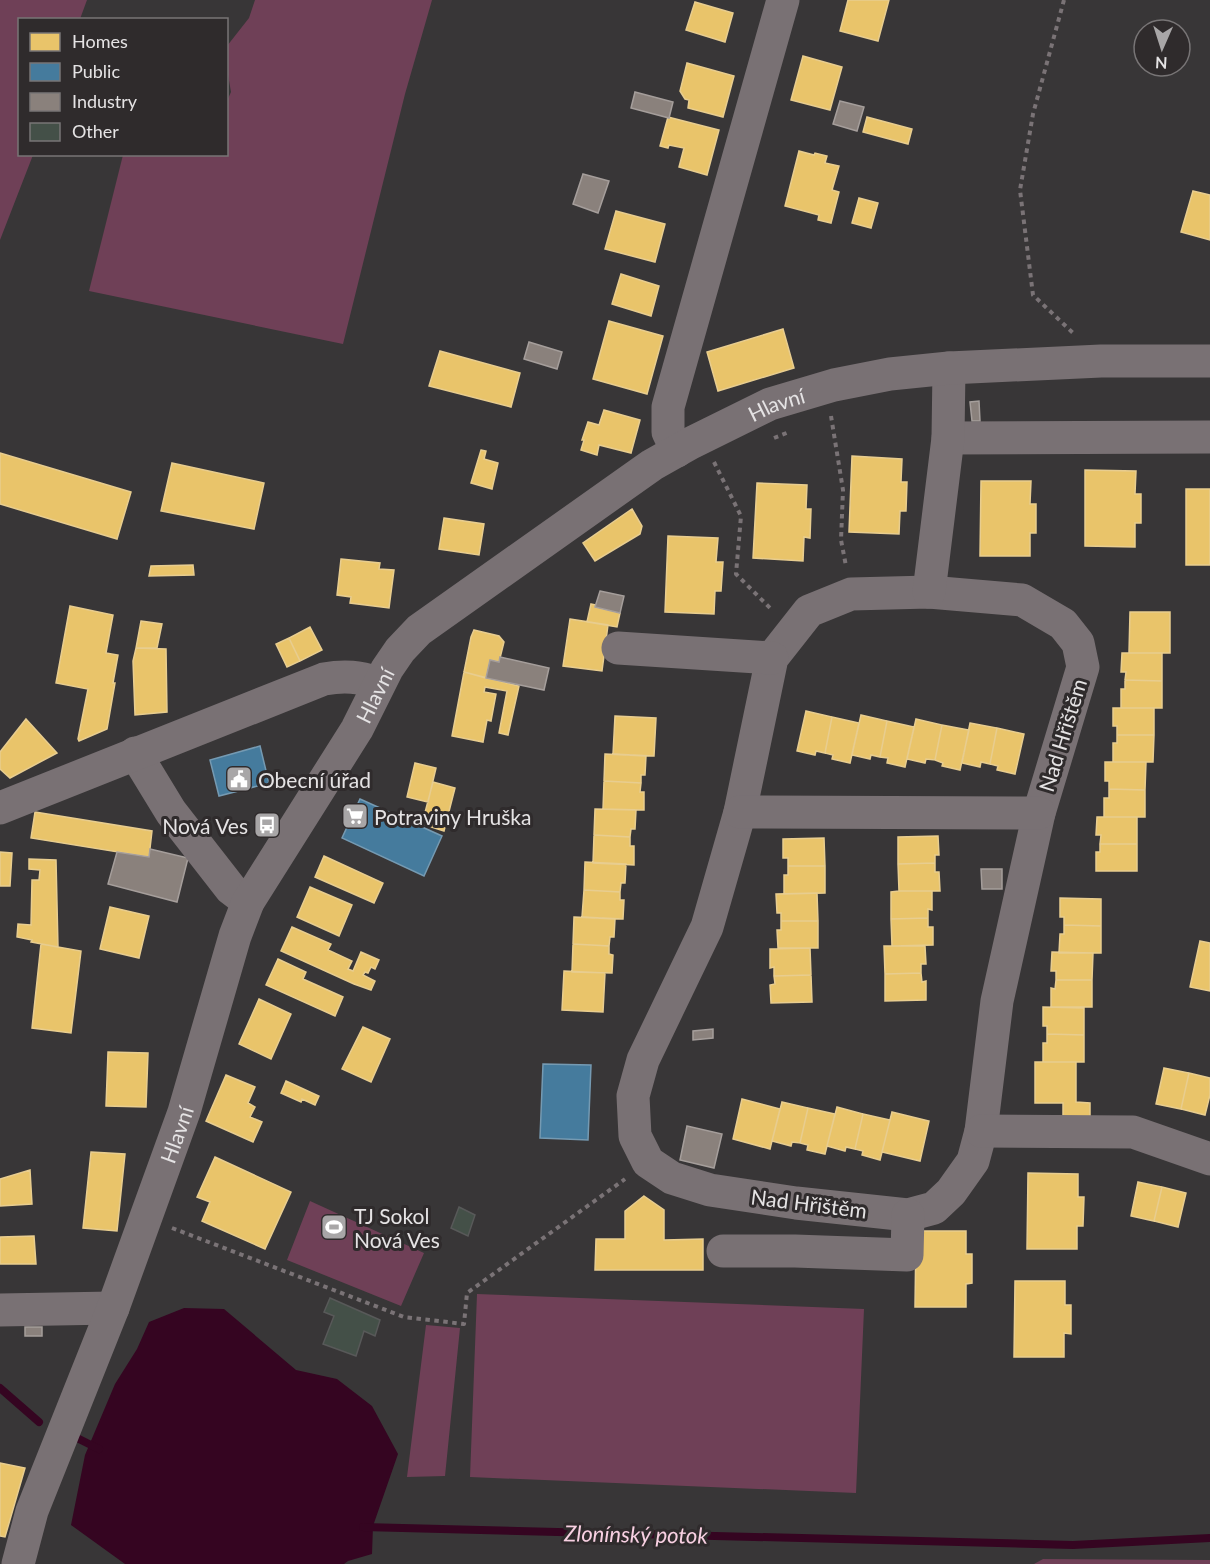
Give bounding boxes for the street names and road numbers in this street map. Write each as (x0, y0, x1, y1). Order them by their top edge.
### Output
street label: Hlavní (744, 382, 808, 426)
street label: Hlavní (350, 662, 399, 727)
street label: Nad Hřištěm (1033, 676, 1091, 794)
street label: Hlavní (154, 1102, 198, 1166)
street label: Nad Hřištěm (750, 1183, 868, 1223)

